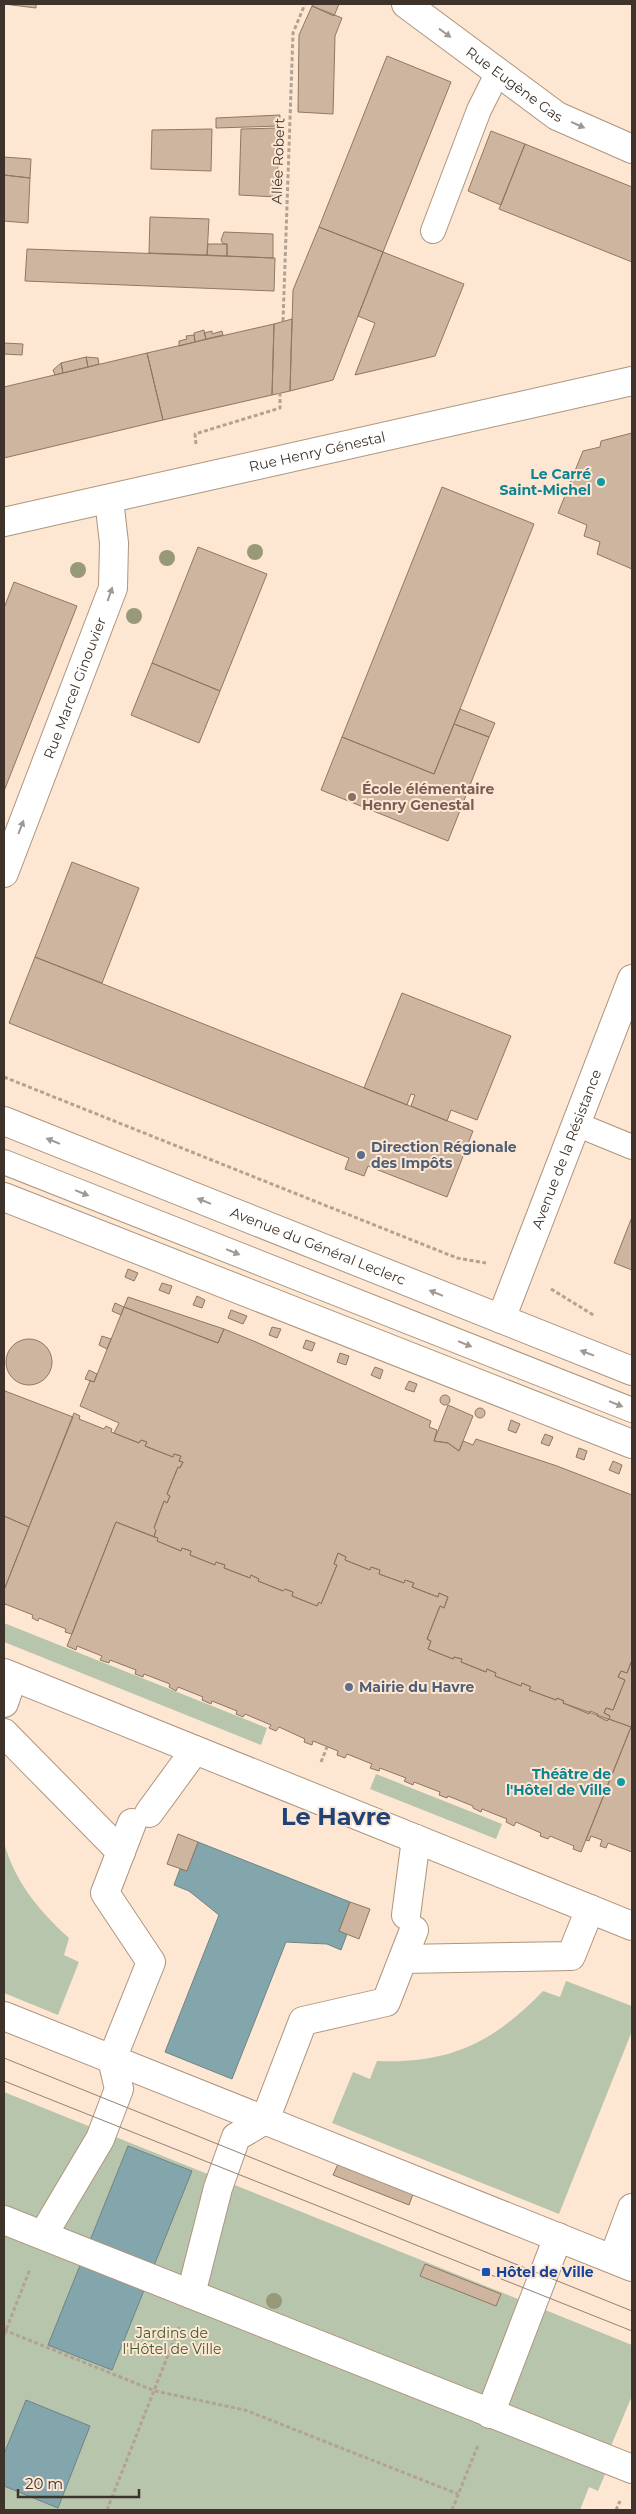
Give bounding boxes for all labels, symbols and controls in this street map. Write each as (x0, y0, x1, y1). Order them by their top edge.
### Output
one-way arrow (438, 28, 452, 38)
street label: Rue Eugène Gas (462, 43, 565, 126)
street label: Allée Robert (267, 117, 289, 205)
one-way arrow (571, 122, 585, 130)
street label: Rue Henry Génestal (247, 428, 387, 476)
place label: Le Carré Saint-Michel (500, 465, 591, 499)
marker: Le Carré Saint-Michel (595, 476, 607, 488)
one-way arrow (106, 586, 114, 601)
street label: Rue Marcel Ginouvier (39, 614, 110, 761)
place label: École élémentaire Henry Genestal (362, 780, 494, 814)
marker: École élémentaire Henry Genestal (346, 791, 358, 803)
one-way arrow (18, 820, 25, 835)
street label: Avenue de la Résistance (528, 1067, 605, 1231)
one-way arrow (46, 1136, 60, 1144)
place label: Direction Régionale des Impôts (371, 1138, 517, 1172)
marker: Direction Régionale des Impôts (355, 1149, 367, 1161)
one-way arrow (74, 1189, 89, 1197)
one-way arrow (196, 1196, 211, 1204)
street label: Avenue du Général Leclerc (228, 1203, 408, 1289)
one-way arrow (226, 1248, 241, 1256)
one-way arrow (429, 1289, 443, 1297)
one-way arrow (458, 1340, 473, 1348)
one-way arrow (579, 1349, 594, 1357)
one-way arrow (609, 1400, 624, 1408)
place label: Mairie du Havre (359, 1678, 475, 1696)
marker: Mairie du Havre (343, 1681, 355, 1693)
place label: Théâtre de l'Hôtel de Ville (506, 1765, 611, 1799)
marker: Théâtre de l'Hôtel de Ville (615, 1776, 627, 1788)
district label: Le Havre (281, 1802, 391, 1831)
place label: Hôtel de Ville (496, 2263, 594, 2281)
marker: Hôtel de Ville (480, 2266, 492, 2278)
park label: Jardins de l'Hôtel de Ville (123, 2324, 221, 2358)
scale bar (18, 2466, 139, 2498)
text: 20 m (25, 2474, 63, 2493)

